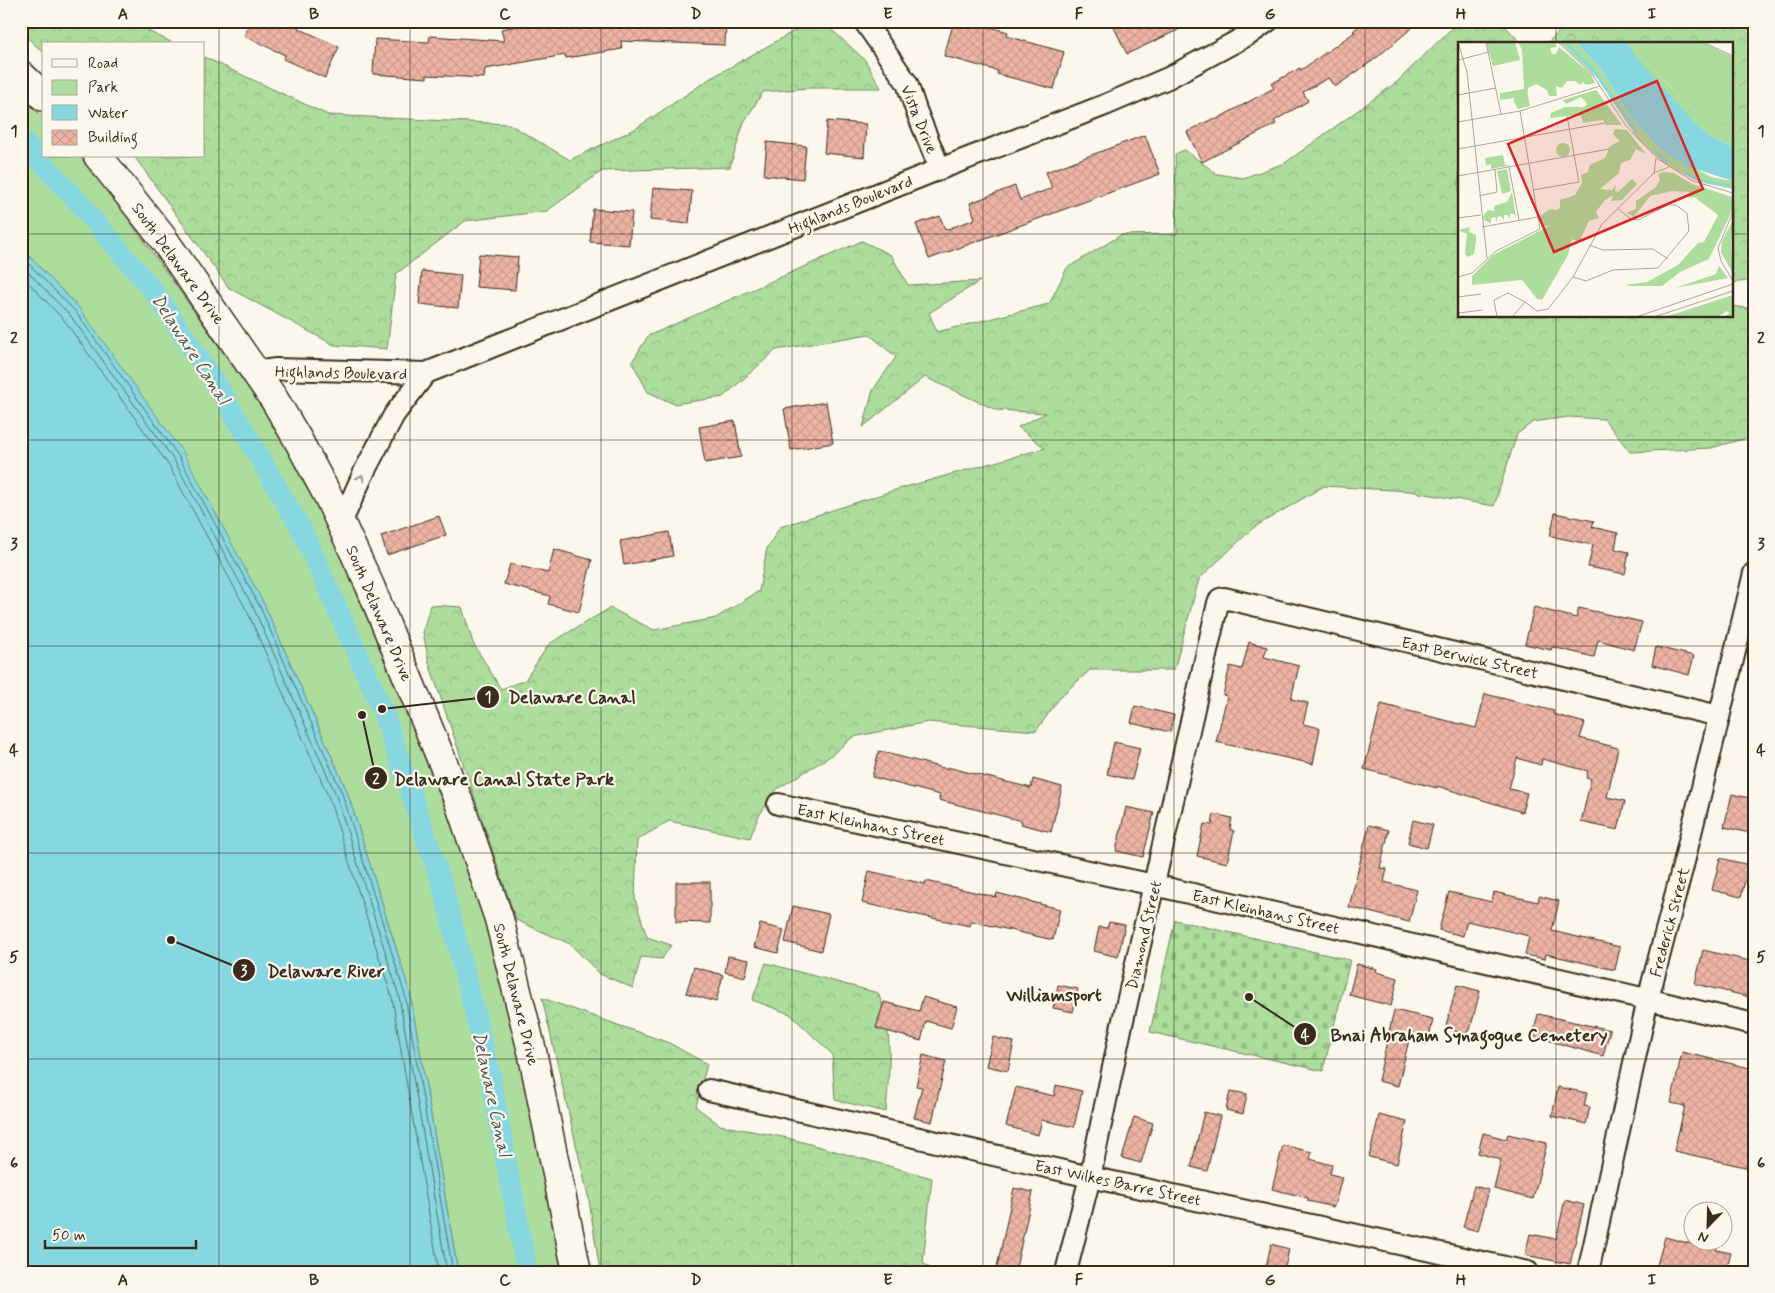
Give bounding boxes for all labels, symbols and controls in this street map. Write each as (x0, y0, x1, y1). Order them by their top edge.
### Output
text: A (118, 4, 128, 25)
text: B (309, 4, 319, 25)
text: C (499, 4, 511, 25)
text: D (690, 4, 702, 25)
text: E (883, 4, 893, 25)
text: F (1075, 4, 1084, 25)
text: G (1265, 4, 1276, 25)
text: H (1456, 4, 1467, 25)
text: I (1648, 4, 1657, 25)
legend (42, 42, 205, 158)
inset map (1458, 42, 1732, 318)
text: Road (88, 54, 118, 74)
text: Park (88, 78, 118, 98)
street label: Vista Drive (895, 82, 942, 158)
text: Water (88, 104, 128, 124)
text: 1 (10, 121, 18, 142)
text: 1 (1757, 121, 1765, 142)
text: Building (88, 128, 138, 149)
street label: Highlands Boulevard (785, 171, 916, 241)
street label: South Delaware Drive (126, 199, 229, 329)
water label: Delaware Canal (145, 290, 236, 411)
text: 2 (10, 328, 18, 349)
text: 2 (1757, 328, 1765, 349)
street label: Highlands Boulevard (275, 362, 407, 386)
one-way arrow (355, 474, 366, 483)
text: 3 (10, 534, 18, 555)
text: 3 (1757, 534, 1765, 555)
street label: South Delaware Drive (340, 542, 417, 685)
street label: East Berwick Street (1399, 632, 1541, 685)
callout: Delaware Canal (476, 681, 644, 714)
text: Delaware Canal (508, 686, 636, 710)
text: 1 (485, 688, 491, 708)
text: 4 (9, 740, 19, 761)
text: 4 (1756, 740, 1766, 761)
callout: Delaware Canal State Park (363, 762, 619, 795)
text: Delaware Canal State Park (394, 768, 614, 792)
text: 2 (372, 770, 380, 790)
street label: East Kleinhans Street (795, 800, 946, 851)
street label: Frederick Street (1646, 865, 1695, 980)
street label: Diamond Street (1122, 879, 1167, 992)
street label: East Kleinhans Street (1190, 885, 1341, 940)
street label: South Delaware Drive (488, 921, 543, 1068)
text: 5 (9, 947, 19, 968)
text: 5 (1756, 947, 1766, 968)
callout: Delaware River (231, 954, 395, 987)
text: Delaware River (267, 960, 385, 984)
text: 3 (241, 962, 248, 982)
district label: Williamsport (1005, 984, 1102, 1008)
callout: Bnai Abraham Synagogue Cemetery (1292, 1018, 1622, 1051)
text: Bnai Abraham Synagogue Cemetery (1331, 1024, 1607, 1050)
text: 4 (1301, 1026, 1310, 1046)
water label: Delaware Canal (466, 1029, 516, 1161)
text: 6 (10, 1153, 18, 1174)
text: 6 (1757, 1153, 1765, 1174)
street label: East Wilkes Barre Street (1033, 1156, 1203, 1211)
north arrow (1682, 1200, 1732, 1250)
scale bar (45, 1218, 196, 1250)
text: 50 m (52, 1226, 86, 1246)
text: N (1696, 1227, 1711, 1247)
text: A (118, 1270, 128, 1291)
text: B (309, 1270, 319, 1291)
text: C (499, 1270, 511, 1291)
text: D (690, 1270, 702, 1291)
text: E (883, 1270, 893, 1291)
text: F (1075, 1270, 1084, 1291)
text: G (1265, 1270, 1276, 1291)
text: H (1456, 1270, 1467, 1291)
text: I (1648, 1270, 1657, 1291)

